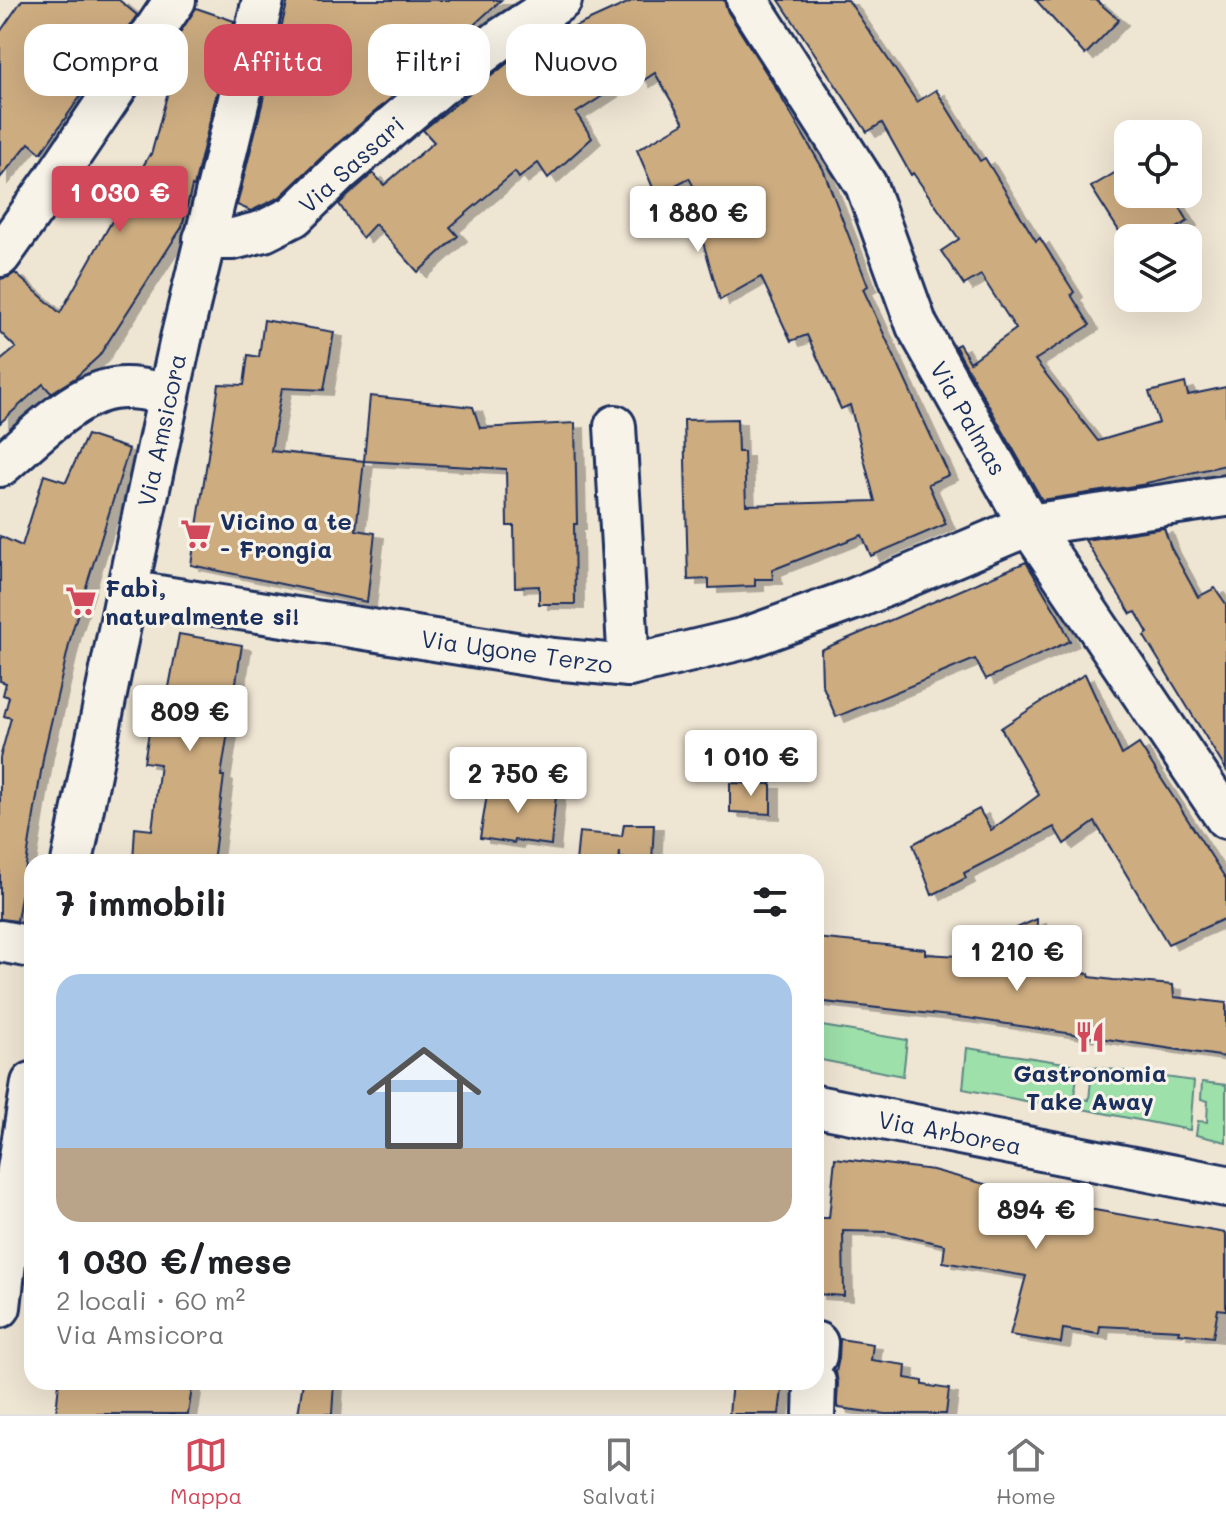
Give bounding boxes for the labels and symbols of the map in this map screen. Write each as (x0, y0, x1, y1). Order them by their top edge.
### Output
street label: Via Sassari (292, 108, 410, 220)
pin: 1 030 € (46, 166, 194, 234)
pin: 1 880 € (624, 186, 772, 254)
street label: Via Amsicora (130, 351, 192, 509)
street label: Via Palmas (924, 355, 1014, 481)
place label: Vicino a te - Frongia (220, 505, 352, 564)
supermarket icon: Vicino a te - Frongia (179, 517, 213, 551)
place label: Fabì, naturalmente si! (105, 572, 299, 631)
supermarket icon: Fabì, naturalmente si! (64, 584, 98, 618)
street label: Via Ugone Terzo (419, 622, 615, 680)
pin: 809 € (134, 685, 246, 753)
pin: 1 010 € (677, 730, 825, 798)
pin: 2 750 € (444, 747, 592, 815)
pin: 1 210 € (943, 925, 1091, 993)
restaurant icon: Gastronomia Take Away (1073, 1020, 1107, 1054)
place label: Gastronomia Take Away (1013, 1057, 1167, 1116)
street label: Via Arborea (876, 1103, 1024, 1161)
pin: 894 € (980, 1183, 1092, 1251)

